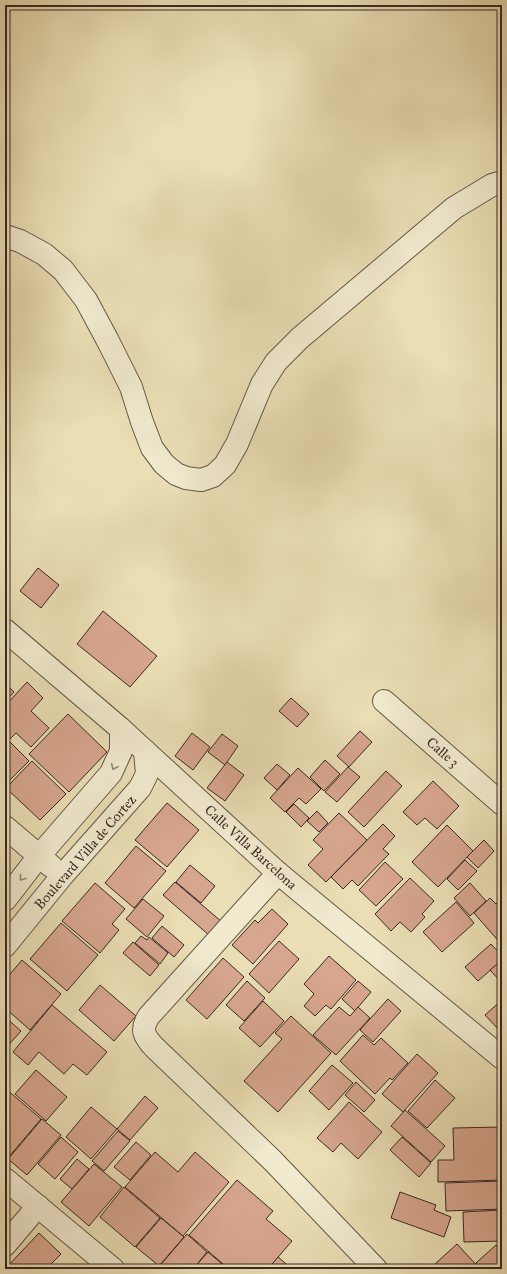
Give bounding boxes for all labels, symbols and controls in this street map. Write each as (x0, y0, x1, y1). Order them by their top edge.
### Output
street label: Calle 3 (423, 734, 462, 771)
one-way arrow (111, 762, 119, 770)
street label: Boulevard Villa de Cortez (31, 791, 140, 913)
street label: Calle Villa Barcelona (201, 801, 300, 893)
one-way arrow (20, 873, 27, 880)

